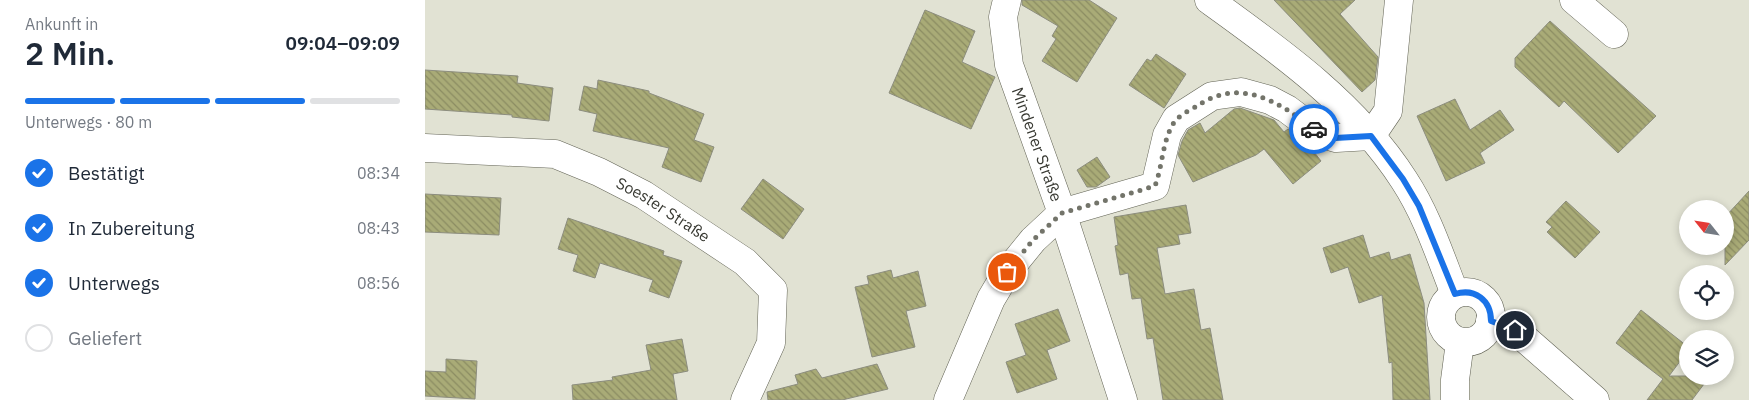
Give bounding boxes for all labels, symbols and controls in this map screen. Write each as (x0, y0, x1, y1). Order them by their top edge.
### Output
text: Ankunft in (25, 14, 98, 34)
text: 09:04–09:09 (286, 31, 400, 55)
text: 2 Min. (25, 32, 115, 74)
street label: Mindener Straße (1008, 84, 1067, 204)
courier (1289, 104, 1339, 154)
text: Unterwegs · 80 m (25, 112, 152, 132)
icon: car (1300, 115, 1328, 143)
icon: check (25, 159, 53, 187)
text: Bestätigt (68, 161, 145, 185)
text: 08:34 (357, 163, 400, 183)
street label: Soester Straße (613, 173, 714, 246)
north arrow (1679, 200, 1734, 255)
map controls (1679, 200, 1734, 385)
icon: check (25, 214, 53, 242)
text: In Zubereitung (68, 216, 194, 240)
text: 08:43 (357, 218, 400, 238)
pin (986, 251, 1028, 293)
icon: bag (993, 258, 1021, 286)
button: locate (1679, 265, 1734, 320)
icon: check (25, 269, 53, 297)
text: Unterwegs (68, 271, 160, 295)
text: 08:56 (357, 273, 400, 293)
pin (1494, 309, 1536, 351)
icon: home (1501, 316, 1529, 344)
text: Geliefert (68, 326, 142, 350)
button: layers (1679, 330, 1734, 385)

